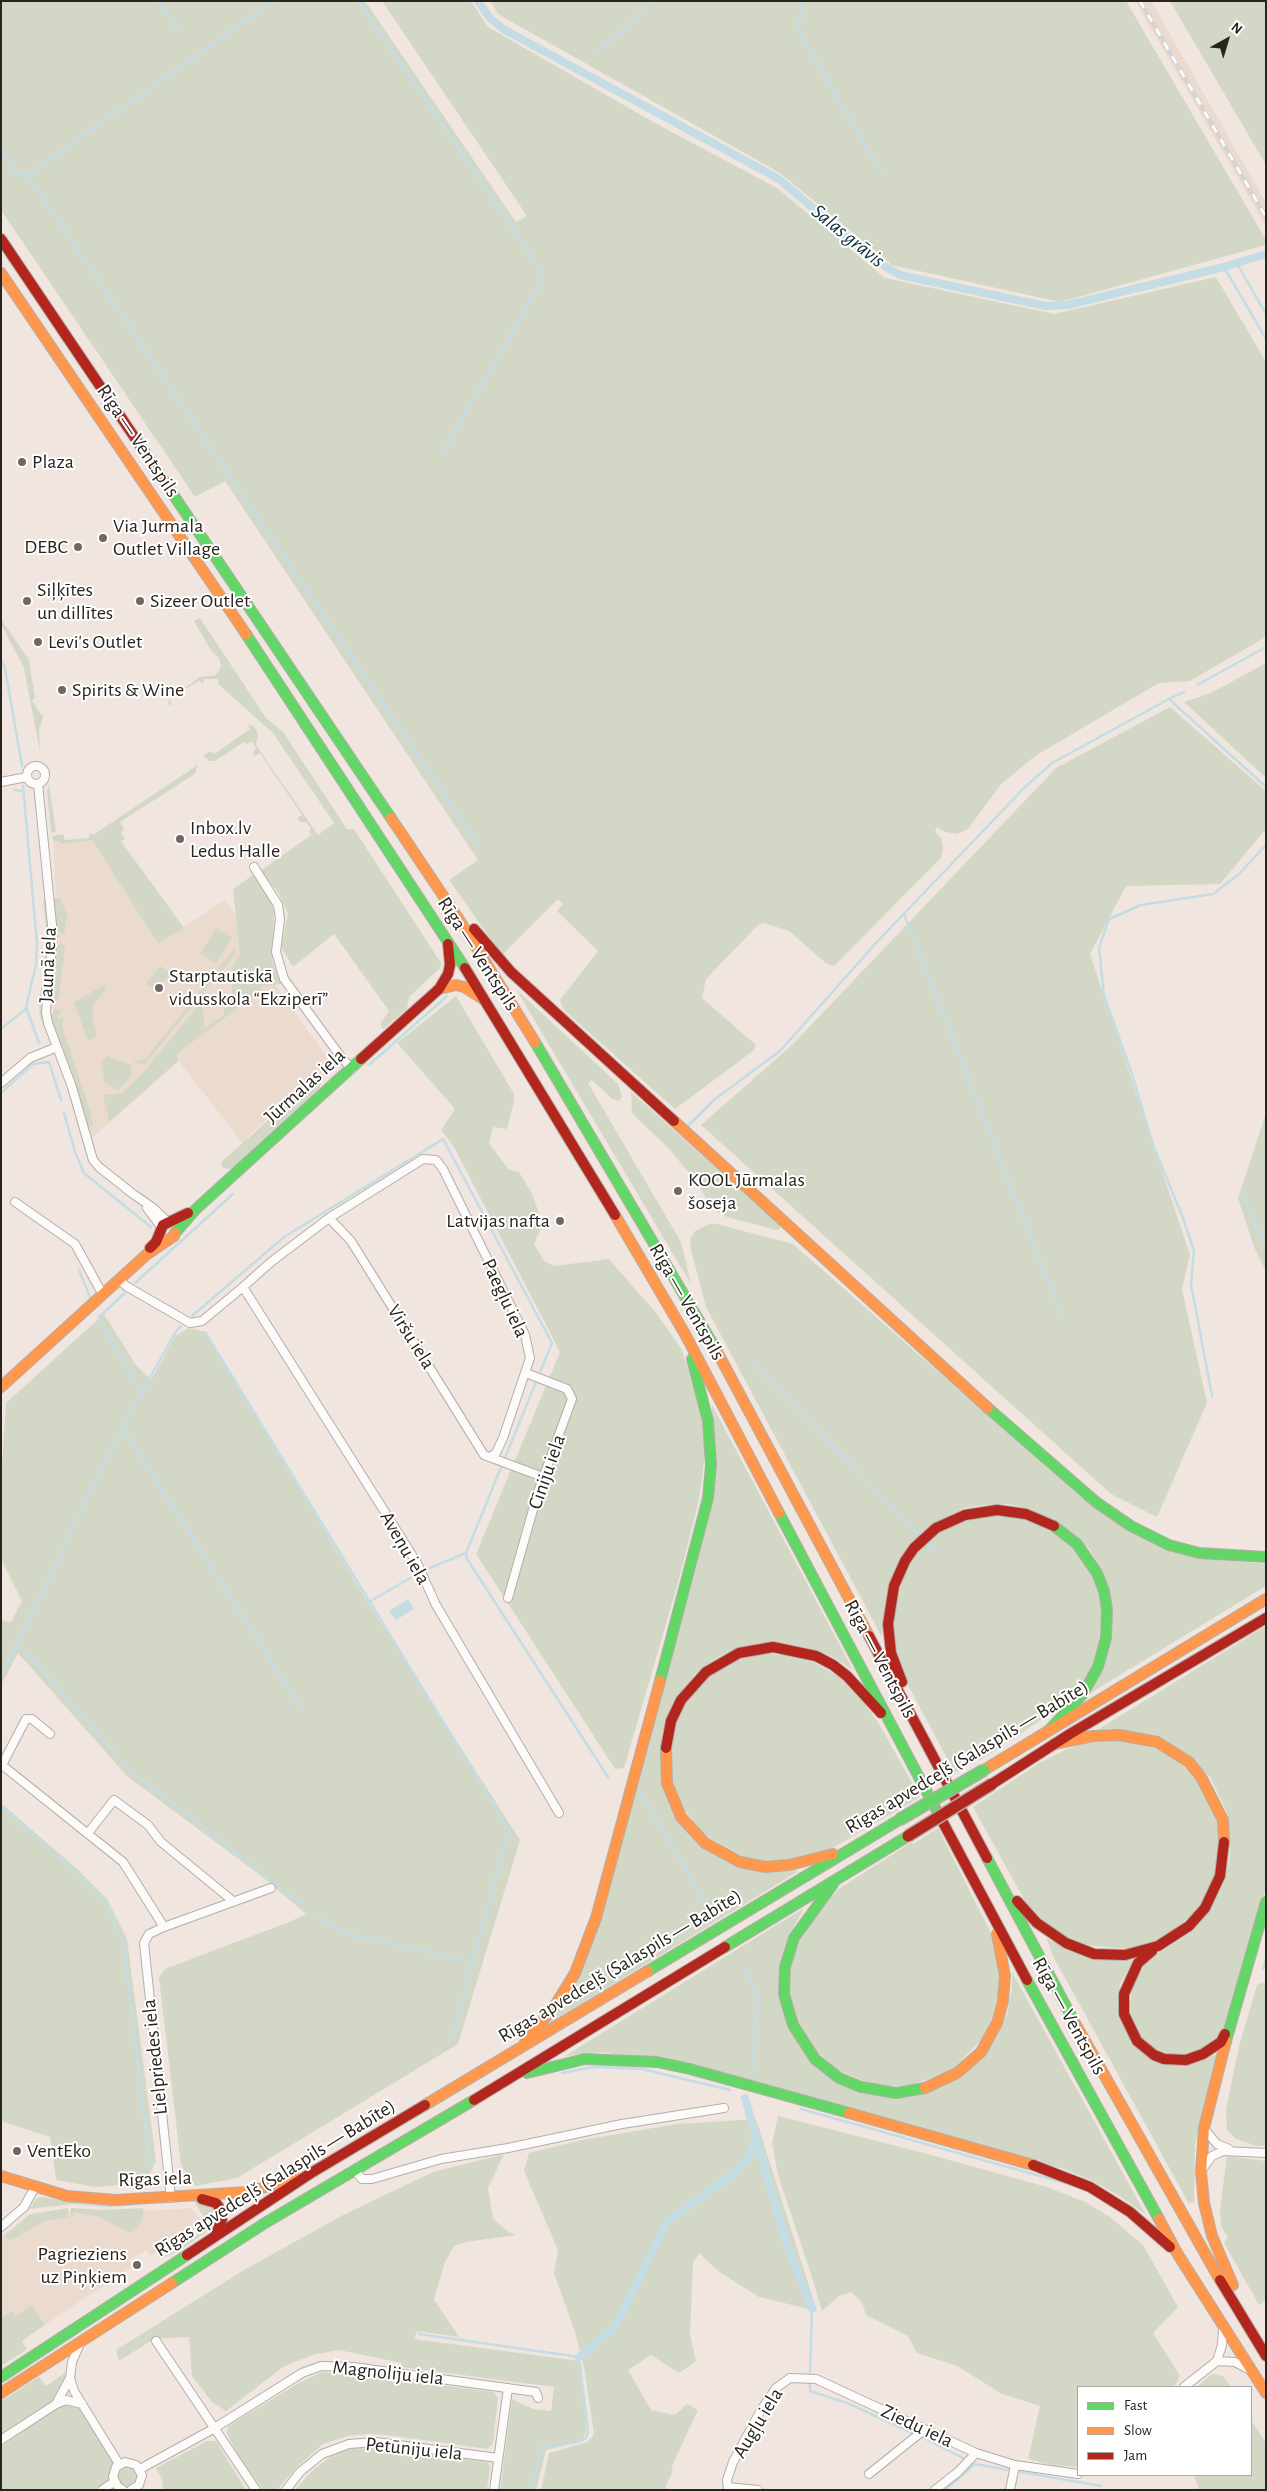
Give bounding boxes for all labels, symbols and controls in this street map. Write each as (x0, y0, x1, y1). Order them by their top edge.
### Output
north arrow (1202, 15, 1252, 65)
text: N (1228, 20, 1245, 37)
water label: Salas grāvis (806, 199, 890, 273)
street label: Rīga — Ventspils (91, 380, 185, 502)
place label: Plaza (32, 450, 74, 474)
marker: Plaza (16, 456, 28, 468)
place label: Via Jurmala Outlet Village (113, 514, 220, 561)
marker: Via Jurmala Outlet Village (97, 532, 109, 544)
place label: DEBC (24, 535, 68, 559)
marker: DEBC (72, 541, 84, 553)
place label: Siļķītes un dillītes (37, 578, 113, 625)
place label: Sizeer Outlet (150, 589, 250, 613)
marker: Siļķītes un dillītes (21, 595, 33, 607)
marker: Sizeer Outlet (134, 595, 146, 607)
place label: Levi's Outlet (48, 630, 142, 654)
marker: Levi's Outlet (32, 636, 44, 648)
place label: Spirits & Wine (72, 678, 184, 702)
marker: Spirits & Wine (56, 684, 68, 696)
place label: Inbox.lv Ledus Halle (190, 816, 280, 863)
marker: Inbox.lv Ledus Halle (174, 833, 186, 845)
street label: Rīga — Ventspils (432, 893, 524, 1015)
street label: Jaunā iela (34, 926, 62, 1004)
place label: Starptautiskā vidusskola “Ekziperī” (169, 964, 328, 1011)
marker: Starptautiskā vidusskola “Ekziperī” (153, 982, 165, 994)
street label: Jūrmalas iela (260, 1043, 350, 1129)
place label: KOOL Jūrmalas šoseja (688, 1168, 805, 1215)
marker: KOOL Jūrmalas šoseja (672, 1185, 684, 1197)
place label: Latvijas nafta (446, 1209, 550, 1233)
marker: Latvijas nafta (554, 1215, 566, 1227)
street label: Rīga — Ventspils (644, 1239, 730, 1365)
street label: Paegļu iela (476, 1255, 534, 1341)
street label: Viršu iela (382, 1300, 440, 1374)
street label: Cīniju iela (523, 1431, 571, 1513)
street label: Aveņu iela (374, 1507, 436, 1589)
street label: Rīga — Ventspils (839, 1596, 921, 1722)
street label: Rīgas apvedceļš (Salaspils — Babīte) (841, 1675, 1093, 1839)
street label: Rīgas apvedceļš (Salaspils — Babīte) (494, 1884, 746, 2048)
street label: Rīga — Ventspils (1027, 1953, 1111, 2079)
street label: Lielpriedes iela (137, 1998, 173, 2116)
street label: Rīgas apvedceļš (Salaspils — Babīte) (150, 2094, 400, 2262)
place label: VentEko (27, 2139, 91, 2163)
marker: VentEko (11, 2145, 23, 2157)
street label: Rīgas iela (118, 2166, 192, 2192)
place label: Pagrieziens uz Piņķiem (38, 2242, 127, 2289)
marker: Pagrieziens uz Piņķiem (131, 2259, 143, 2271)
street label: Magnoliju iela (331, 2355, 445, 2391)
street label: Augļu iela (728, 2383, 788, 2463)
legend (1077, 2386, 1252, 2476)
text: Fast (1124, 2398, 1147, 2413)
street label: Ziedu iela (877, 2399, 957, 2453)
text: Slow (1124, 2423, 1152, 2438)
street label: Petūniju iela (364, 2432, 464, 2466)
text: Jam (1124, 2448, 1147, 2463)

